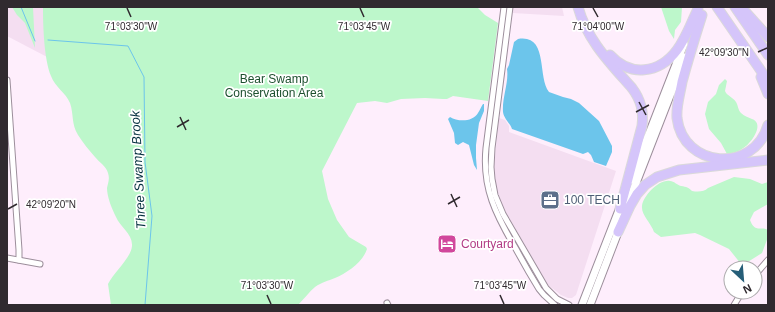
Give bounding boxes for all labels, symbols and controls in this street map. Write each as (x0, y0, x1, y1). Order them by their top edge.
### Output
text: 71°03'30"W (105, 21, 158, 32)
text: 71°03'45"W (338, 21, 391, 32)
text: 71°04'00"W (572, 21, 625, 32)
text: 42°09'30"N (699, 47, 749, 58)
park label: Bear Swamp Conservation Area (225, 72, 324, 100)
water label: Three Swamp Brook (127, 109, 149, 230)
office icon: 100 TECH (539, 189, 561, 211)
place label: 100 TECH (564, 193, 620, 207)
text: 42°09'20"N (26, 199, 76, 210)
hotel icon: Courtyard (436, 233, 458, 255)
place label: Courtyard (461, 237, 514, 251)
north arrow (723, 260, 763, 300)
text: 71°03'30"W (241, 280, 294, 291)
text: 71°03'45"W (474, 280, 527, 291)
text: N (741, 282, 754, 296)

